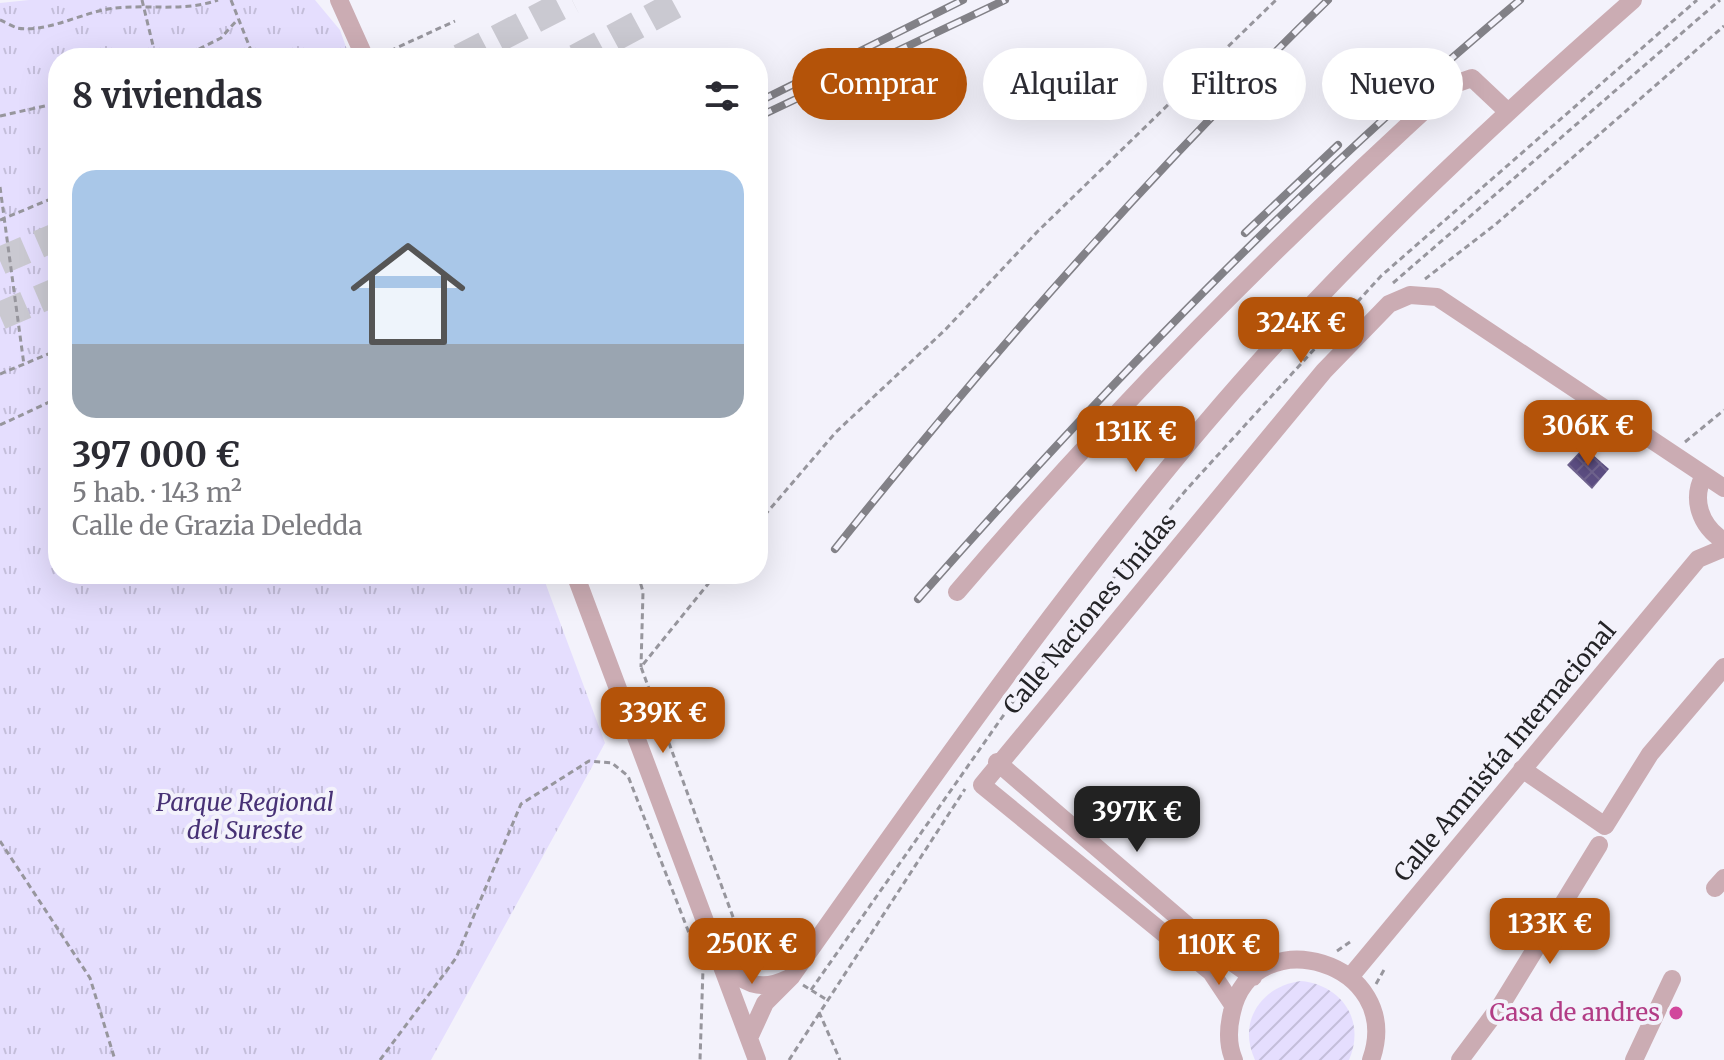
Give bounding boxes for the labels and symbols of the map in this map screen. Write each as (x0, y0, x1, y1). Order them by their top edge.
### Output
pin: 324K € (1236, 297, 1366, 365)
pin: 306K € (1523, 400, 1653, 468)
pin: 131K € (1071, 406, 1201, 474)
street label: Calle Naciones Unidas (996, 507, 1183, 721)
street label: Calle Amnistía Internacional (1387, 616, 1622, 888)
pin: 339K € (598, 687, 728, 755)
pin: 397K € (1072, 786, 1202, 854)
park label: Parque Regional del Sureste (156, 787, 334, 846)
pin: 133K € (1485, 898, 1615, 966)
pin: 250K € (687, 918, 817, 986)
pin: 110K € (1154, 919, 1284, 987)
place label: Casa de andres (1490, 997, 1660, 1028)
marker: Casa de andres (1667, 1004, 1685, 1022)

